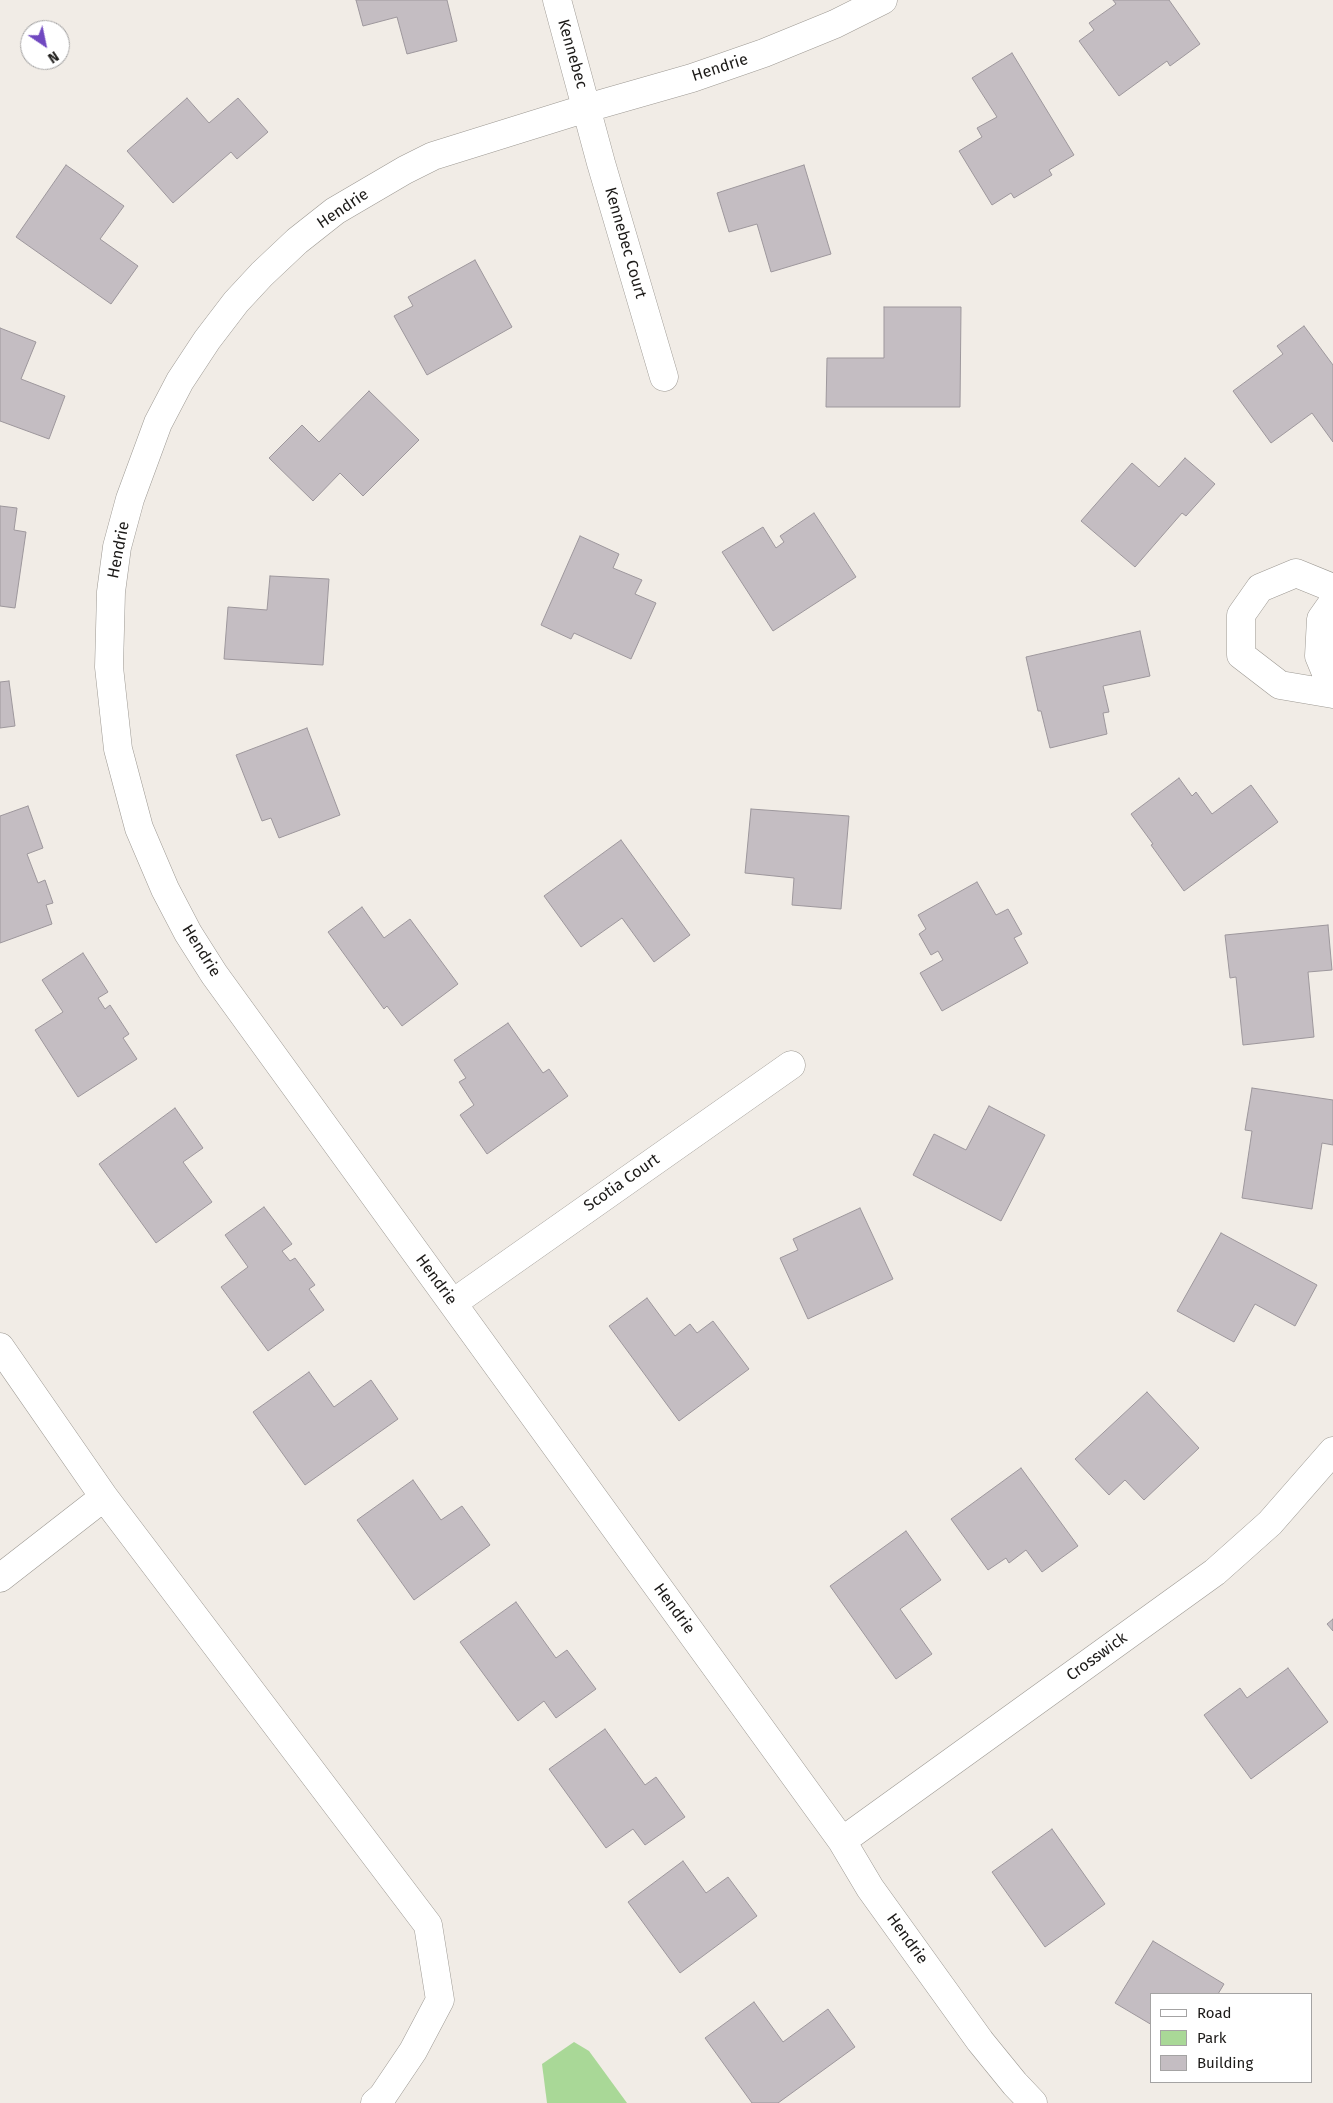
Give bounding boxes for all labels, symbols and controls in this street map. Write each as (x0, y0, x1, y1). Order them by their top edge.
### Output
street label: Kennebec (553, 17, 591, 91)
north arrow (20, 20, 70, 70)
text: N (45, 47, 62, 67)
street label: Hendrie (689, 50, 751, 86)
street label: Hendrie (314, 185, 372, 233)
street label: Kennebec Court (600, 185, 650, 301)
street label: Hendrie (104, 520, 134, 580)
street label: Hendrie (178, 921, 224, 981)
street label: Scotia Court (581, 1150, 663, 1216)
street label: Hendrie (411, 1251, 461, 1309)
street label: Hendrie (649, 1580, 699, 1638)
street label: Crosswick (1063, 1629, 1131, 1685)
street label: Hendrie (882, 1910, 932, 1968)
legend (1150, 1993, 1313, 2083)
text: Road (1197, 2004, 1232, 2022)
text: Park (1197, 2029, 1227, 2047)
text: Building (1197, 2054, 1253, 2072)

